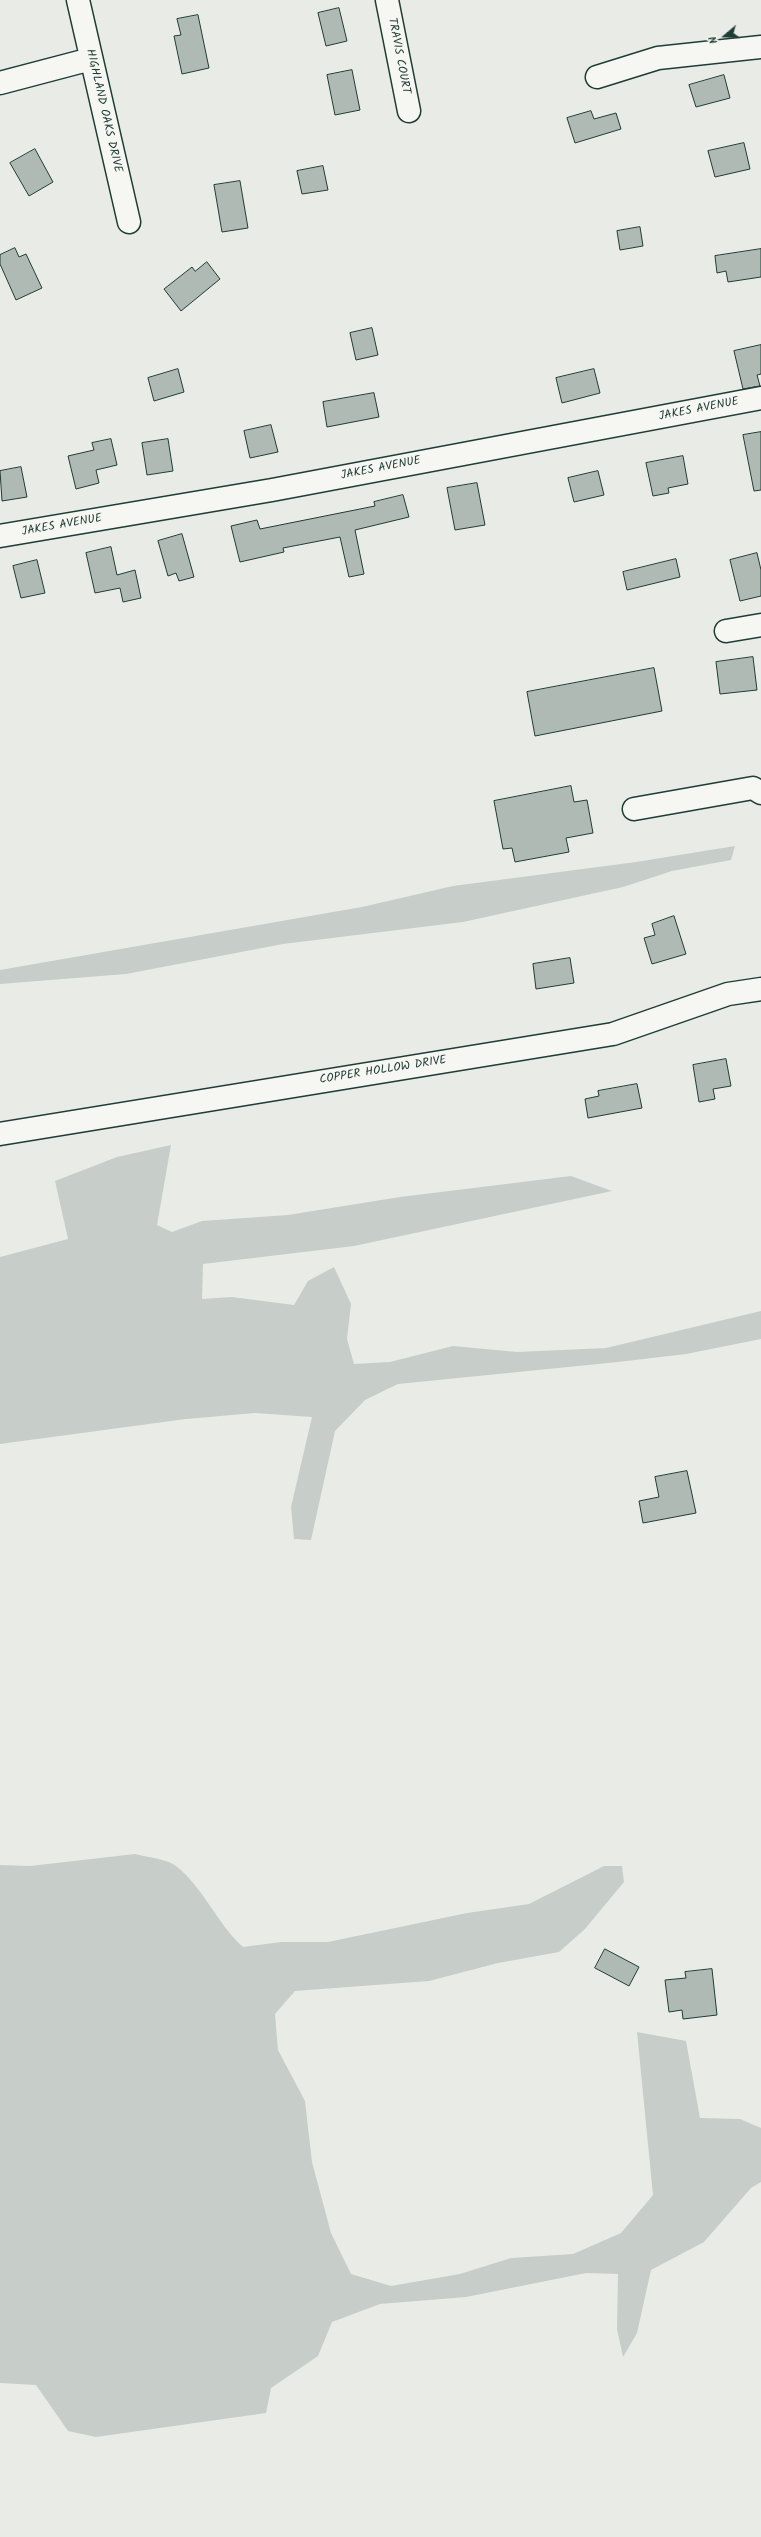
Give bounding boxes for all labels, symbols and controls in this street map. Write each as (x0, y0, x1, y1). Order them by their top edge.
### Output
north arrow (705, 16, 745, 56)
street label: TRAVIS COURT (384, 17, 412, 95)
text: N (704, 34, 723, 46)
street label: HIGHLAND OAKS DRIVE (82, 48, 124, 174)
street label: JAKES AVENUE (658, 395, 740, 425)
street label: JAKES AVENUE (340, 454, 422, 484)
street label: JAKES AVENUE (21, 512, 103, 540)
street label: COPPER HOLLOW DRIVE (318, 1054, 448, 1088)

